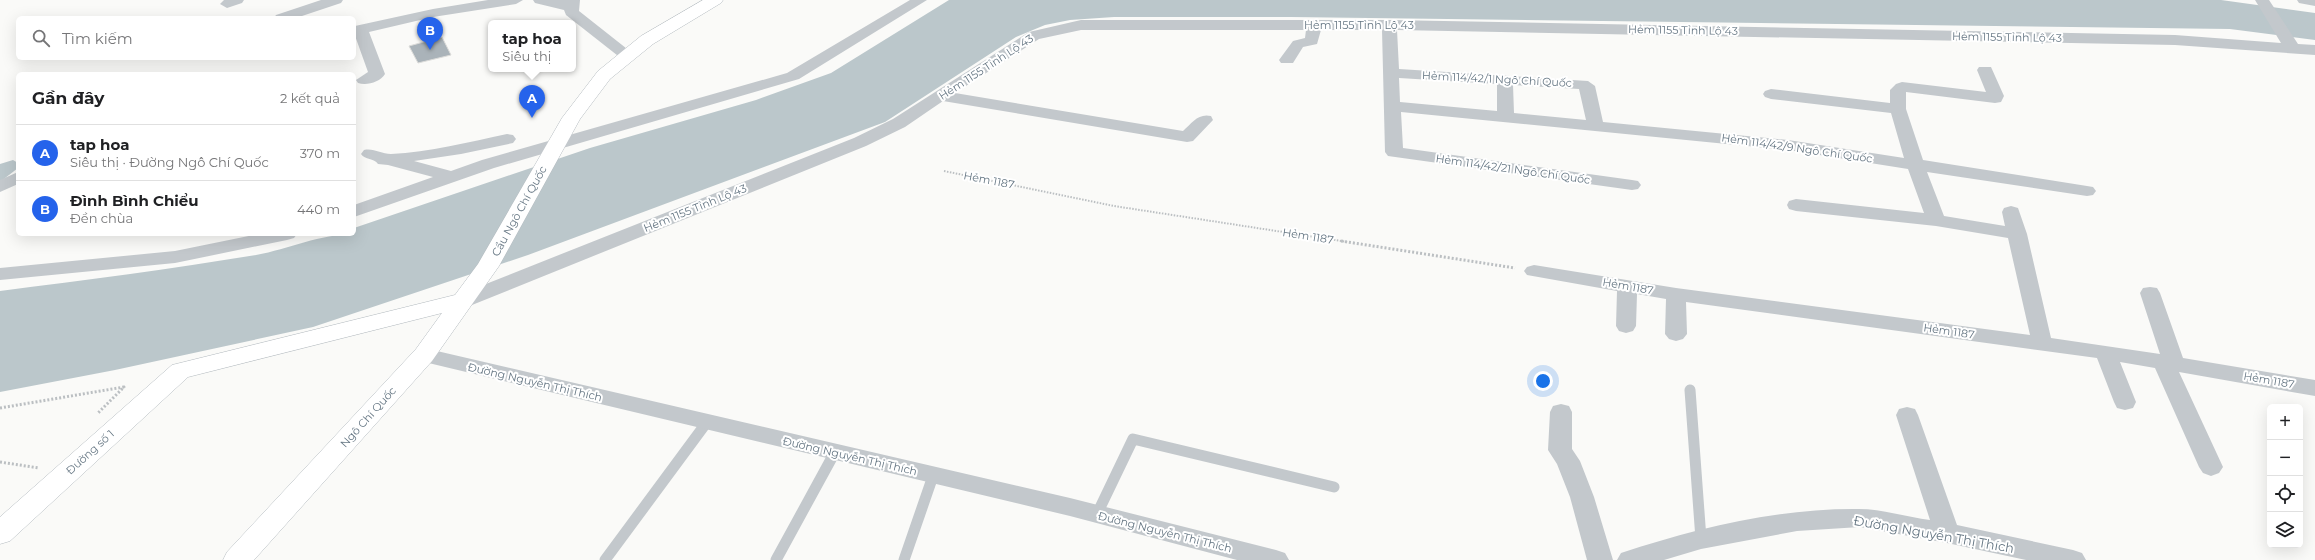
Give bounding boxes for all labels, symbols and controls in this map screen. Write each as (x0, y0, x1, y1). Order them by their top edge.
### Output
search box (16, 16, 356, 60)
pin: B (417, 17, 443, 50)
street label: Hẻm 1155 Tỉnh Lộ 43 (1304, 18, 1414, 32)
popup (488, 20, 576, 72)
street label: Hẻm 1155 Tỉnh Lộ 43 (1628, 22, 1738, 38)
icon: search (30, 27, 52, 49)
text: Tìm kiếm (62, 29, 133, 48)
text: tap hoa (502, 29, 562, 48)
street label: Hẻm 1155 Tỉnh Lộ 43 (1952, 29, 2062, 45)
street label: Hẻm 1155 Tỉnh Lộ 43 (936, 31, 1036, 103)
text: Siêu thị (502, 48, 551, 64)
street label: Hẻm 114/42/1 Ngô Chí Quốc (1422, 68, 1572, 90)
pin: A (519, 85, 545, 118)
text: Gần đây (32, 88, 104, 108)
text: 2 kết quả (280, 90, 340, 106)
street label: Hẻm 114/42/9 Ngô Chí Quốc (1721, 130, 1873, 166)
text: tap hoa (70, 135, 129, 154)
text: A (40, 145, 50, 161)
text: 370 m (300, 145, 340, 161)
street label: Hẻm 114/42/21 Ngô Chí Quốc (1435, 151, 1591, 187)
text: Siêu thị · Đường Ngô Chí Quốc (70, 154, 269, 170)
street label: Cầu Ngô Chí Quốc (488, 163, 550, 259)
street label: Hẻm 1187 (962, 168, 1016, 192)
street label: Hẻm 1155 Tỉnh Lộ 43 (641, 181, 749, 235)
text: Đình Bình Chiểu (70, 191, 199, 210)
text: B (40, 201, 50, 217)
text: 440 m (297, 201, 340, 217)
text: Đền chùa (70, 210, 133, 226)
street label: Hẻm 1187 (1281, 225, 1335, 247)
street label: Hẻm 1187 (1601, 275, 1655, 297)
street label: Hẻm 1187 (1922, 320, 1976, 342)
street label: Đường Nguyễn Thị Thích (466, 360, 604, 404)
street label: Hẻm 1187 (2242, 369, 2296, 391)
your location (1533, 371, 1553, 391)
street label: Ngô Chí Quốc (337, 384, 399, 450)
map controls (2267, 404, 2303, 548)
button: + (2267, 404, 2303, 440)
street label: Đường số 1 (63, 427, 117, 477)
street label: Đường Nguyễn Thị Thích (781, 434, 919, 478)
button: − (2267, 440, 2303, 476)
button: locate (2267, 476, 2303, 512)
street label: Đường Nguyễn Thị Thích (1097, 509, 1233, 555)
street label: Đường Nguyễn Thị Thích (1853, 512, 2015, 556)
button: layers (2267, 512, 2303, 548)

